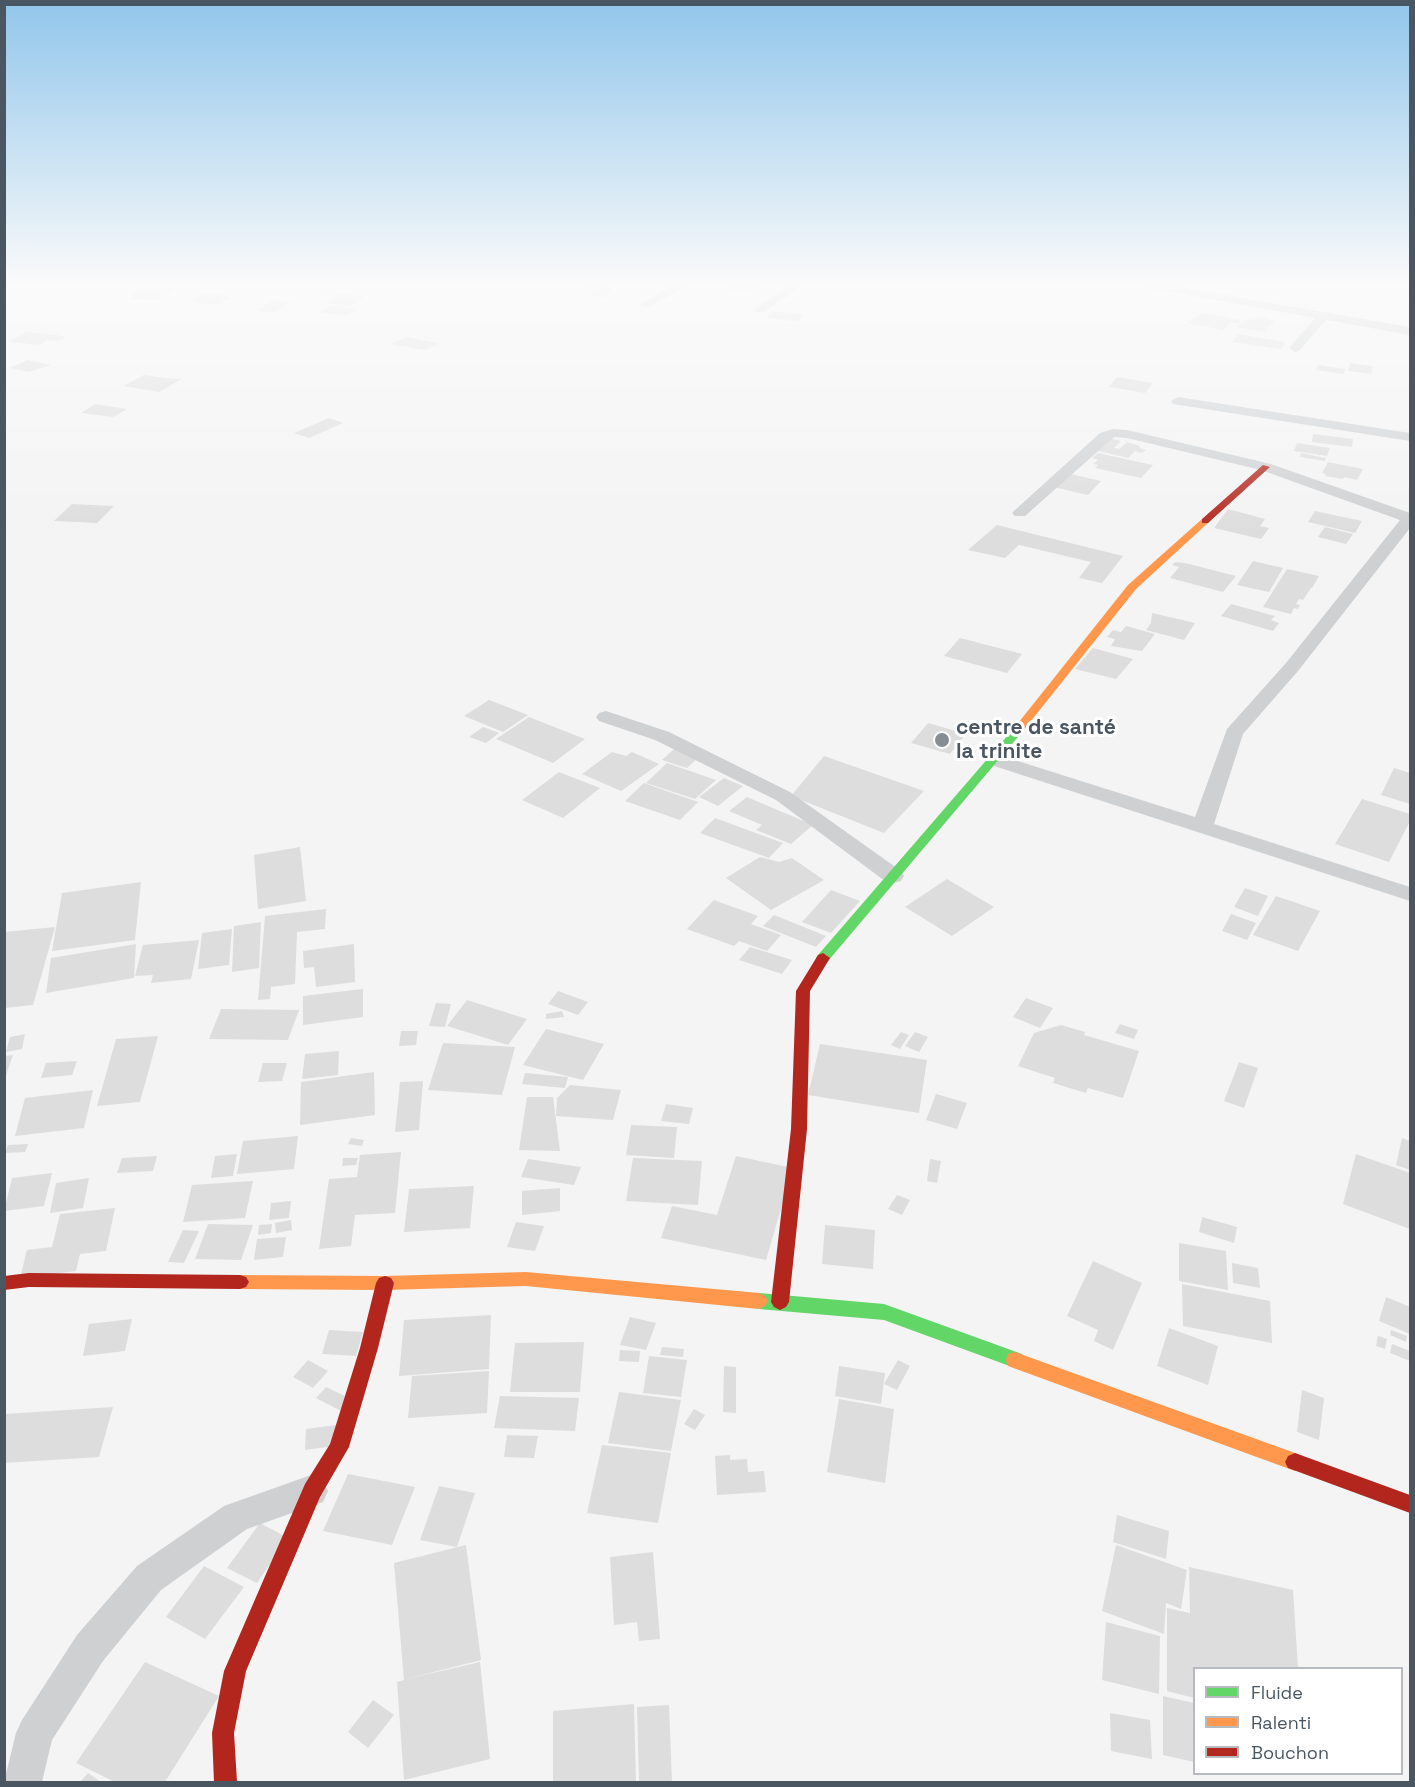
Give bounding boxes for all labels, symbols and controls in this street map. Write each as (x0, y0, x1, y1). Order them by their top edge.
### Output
place label: centre de santé la trinite (956, 715, 1116, 765)
marker: centre de santé la trinite (933, 731, 951, 749)
legend (1193, 1667, 1403, 1775)
text: Fluide (1251, 1681, 1303, 1704)
text: Ralenti (1251, 1711, 1311, 1734)
text: Bouchon (1251, 1741, 1329, 1764)

